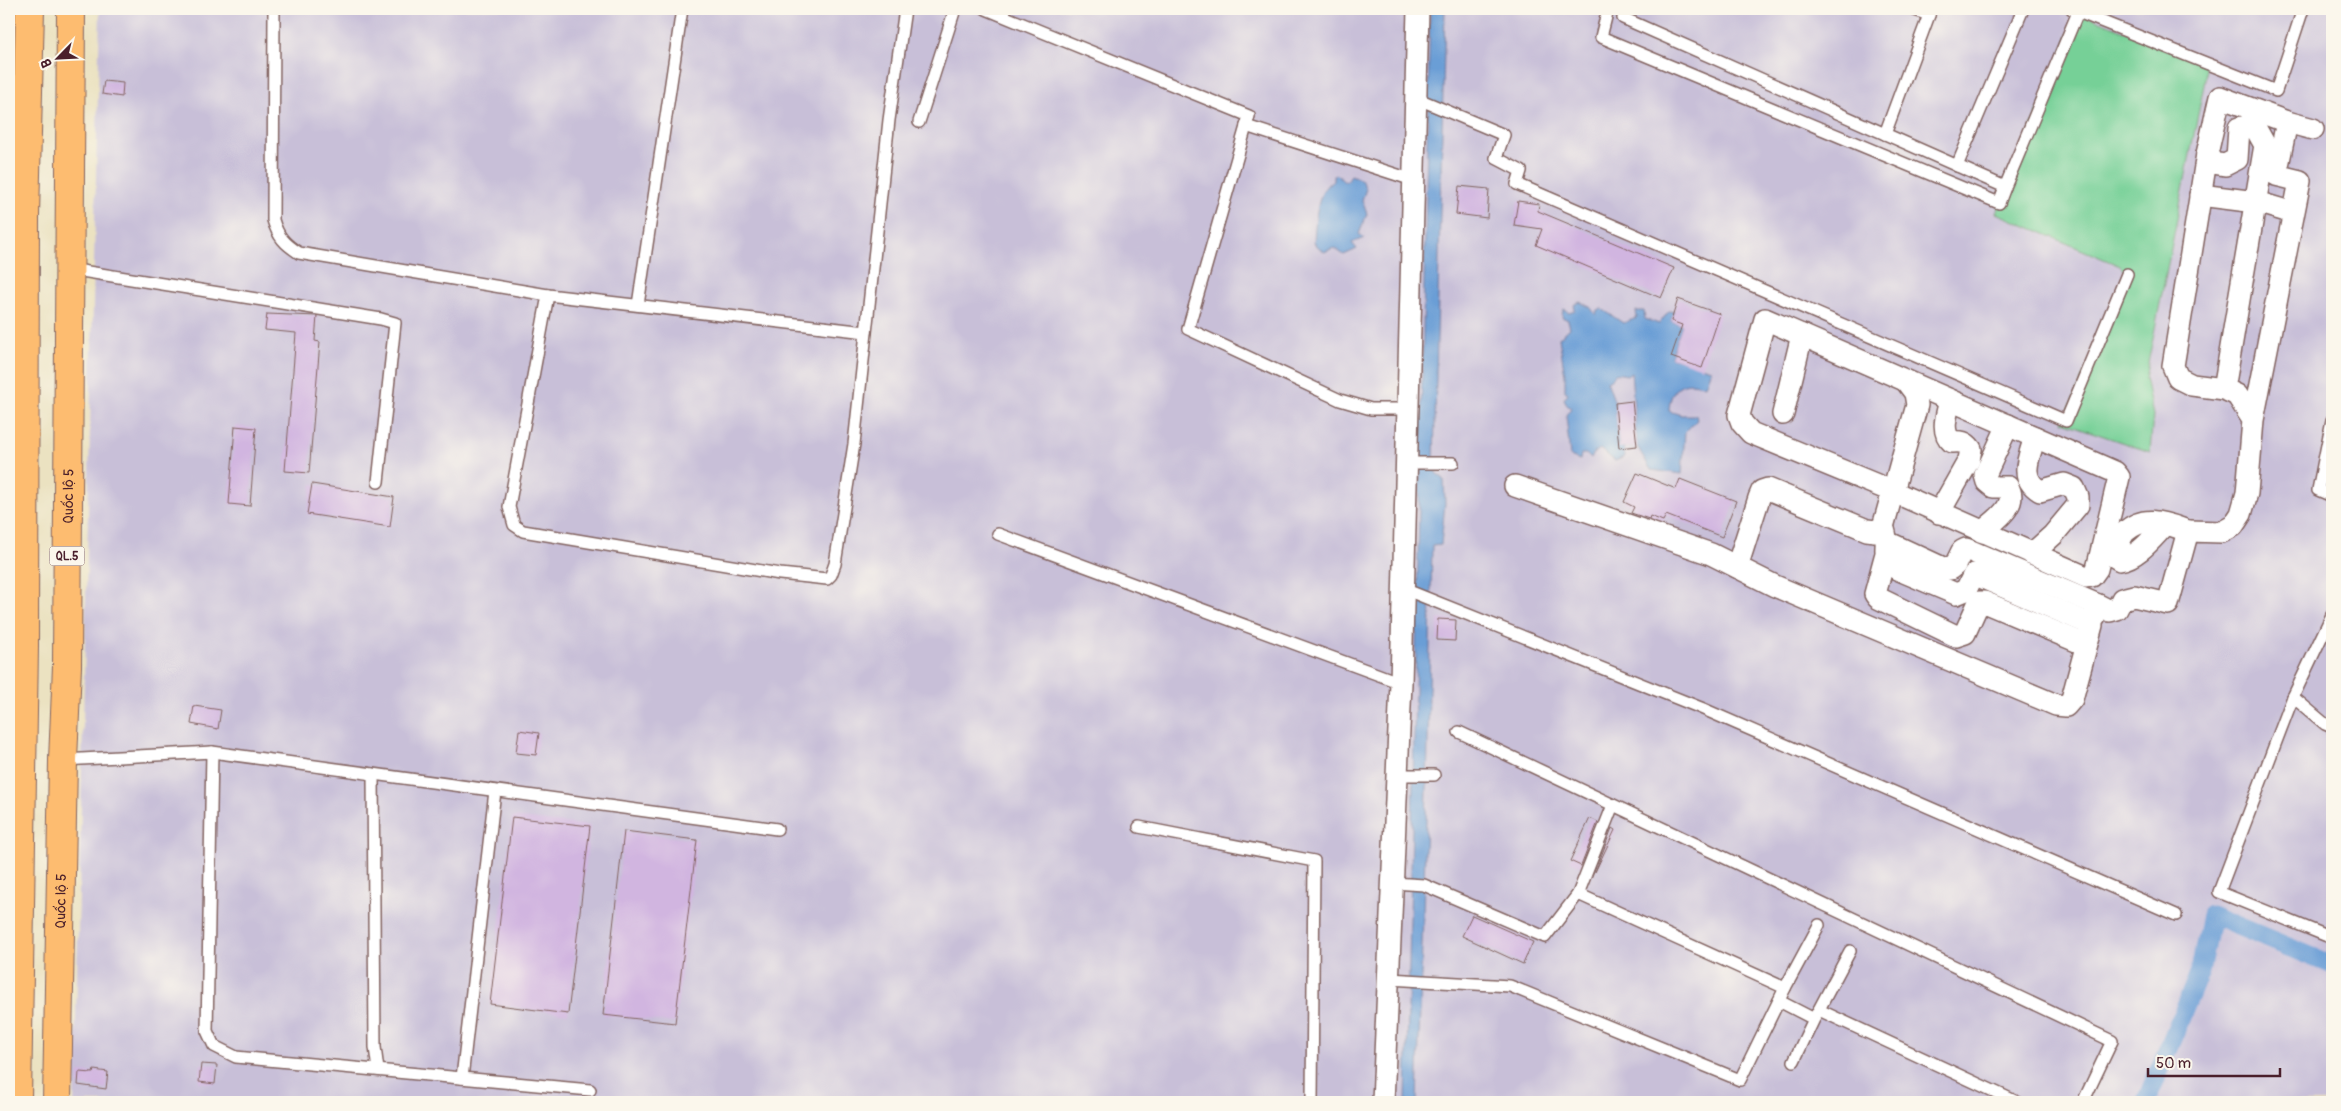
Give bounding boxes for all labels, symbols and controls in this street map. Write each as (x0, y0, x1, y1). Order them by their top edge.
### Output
north arrow (32, 32, 82, 82)
text: B (37, 56, 56, 70)
street label: Quốc lộ 5 (59, 469, 77, 524)
road number: QL.5 (50, 546, 84, 566)
street label: Quốc lộ 5 (51, 873, 70, 929)
scale bar (2148, 1046, 2281, 1078)
text: 50 m (2156, 1054, 2191, 1073)

